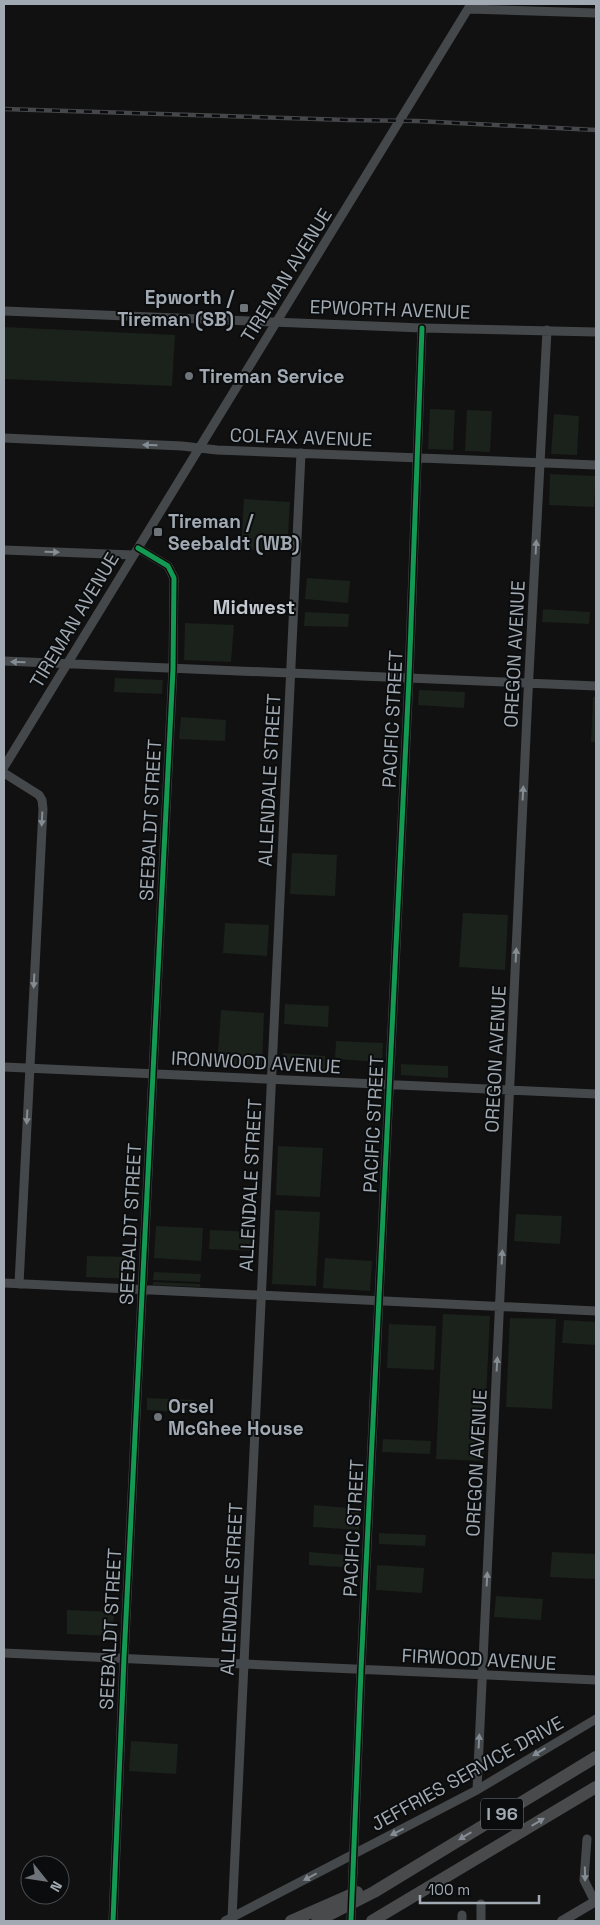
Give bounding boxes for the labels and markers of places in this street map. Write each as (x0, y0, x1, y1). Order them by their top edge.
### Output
place label: Epworth / Tireman (SB) (117, 285, 235, 332)
marker: Epworth / Tireman (SB) (238, 302, 250, 314)
place label: Tireman Service (199, 364, 344, 389)
marker: Tireman Service (183, 370, 195, 382)
place label: Tireman / Seebaldt (WB) (168, 509, 300, 556)
marker: Tireman / Seebaldt (WB) (152, 526, 164, 538)
place label: Orsel McGhee House (168, 1394, 304, 1441)
marker: Orsel McGhee House (152, 1411, 164, 1423)

